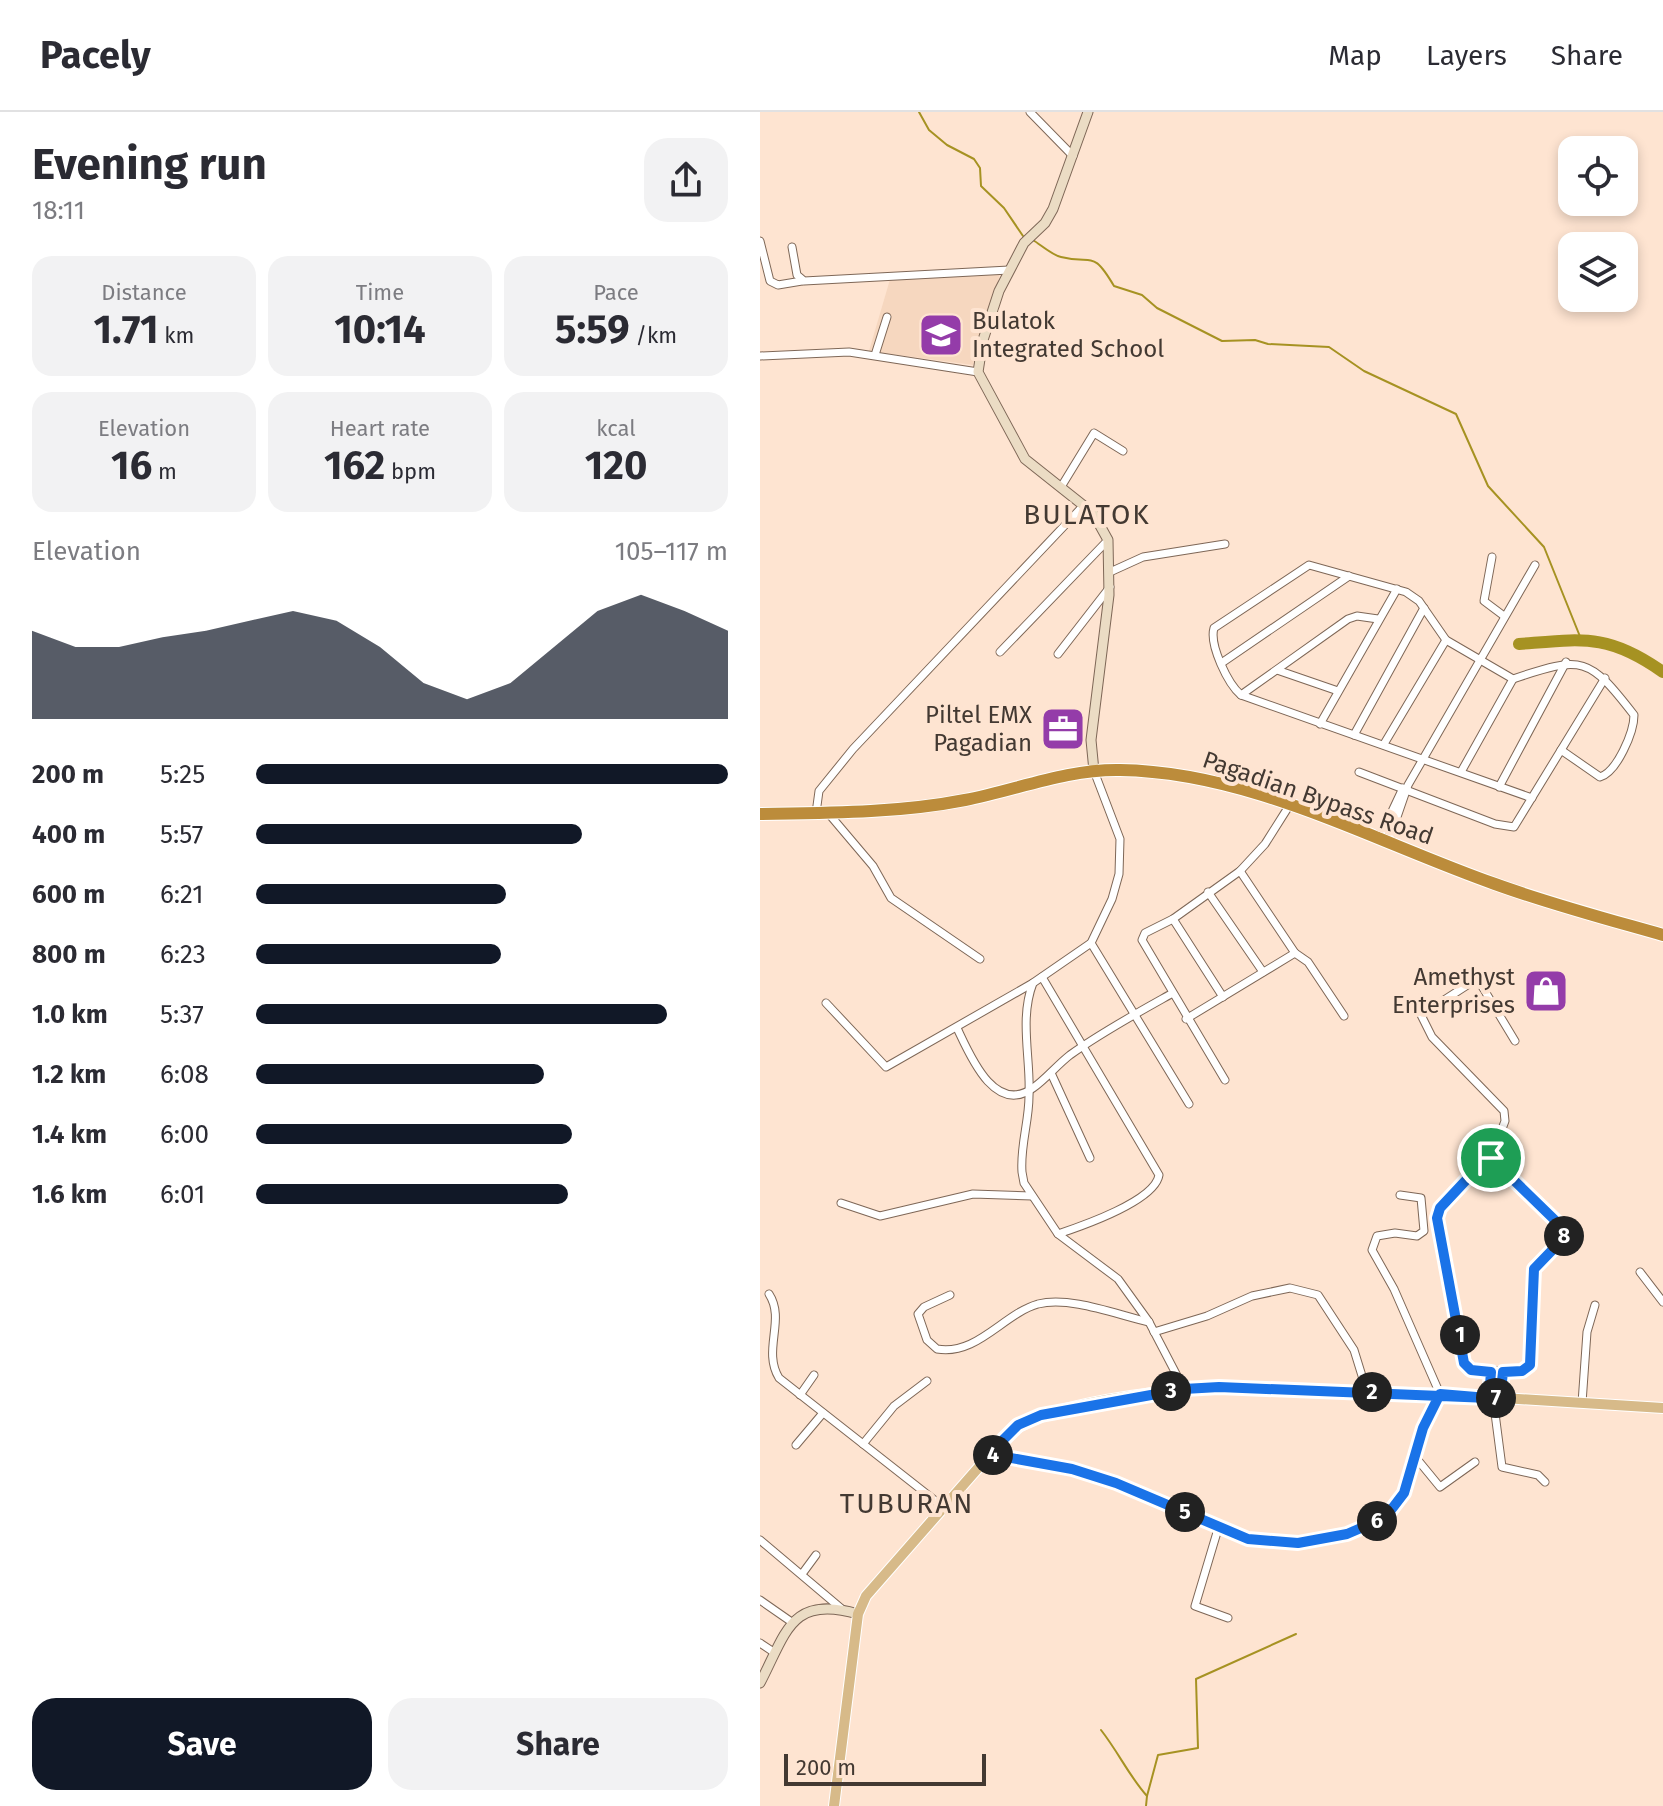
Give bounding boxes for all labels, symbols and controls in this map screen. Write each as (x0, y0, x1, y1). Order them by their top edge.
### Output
text: Pacely (40, 32, 151, 78)
text: Map (1328, 39, 1382, 72)
text: Layers (1426, 39, 1507, 72)
text: Share (1551, 39, 1623, 72)
map controls (1558, 136, 1638, 312)
button: locate (1558, 136, 1638, 216)
text: Evening run (32, 138, 267, 191)
button: share (644, 138, 728, 222)
text: 18:11 (32, 195, 85, 226)
button: layers (1558, 232, 1638, 312)
text: Distance (101, 279, 187, 306)
text: Time (356, 279, 404, 306)
text: Pace (593, 279, 639, 306)
text: 1.71 (94, 306, 158, 354)
text: 10:14 (334, 306, 426, 354)
text: 5:59 (555, 306, 630, 354)
place label: Bulatok Integrated School (972, 307, 1164, 363)
school or university icon: Bulatok Integrated School (917, 311, 965, 359)
text: km (158, 322, 194, 349)
text: /km (630, 322, 677, 349)
text: Elevation (98, 415, 190, 442)
text: Heart rate (330, 415, 430, 442)
text: kcal (596, 415, 636, 442)
text: 16 (111, 442, 152, 490)
text: 162 (324, 442, 385, 490)
text: 120 (585, 442, 647, 490)
text: m (152, 458, 177, 485)
text: bpm (385, 458, 436, 485)
district label: BULATOK (1023, 498, 1151, 531)
text: Elevation (32, 536, 141, 567)
text: 105–117 m (615, 536, 728, 567)
place label: Piltel EMX Pagadian (925, 701, 1032, 757)
office icon: Piltel EMX Pagadian (1039, 705, 1087, 753)
street label: Pagadian Bypass Road (1199, 745, 1437, 851)
text: 200 m (32, 759, 104, 790)
text: 5:25 (160, 759, 205, 790)
text: 400 m (32, 819, 105, 850)
text: 5:57 (160, 819, 203, 850)
text: 600 m (32, 879, 105, 910)
text: 6:21 (160, 879, 204, 910)
text: 800 m (32, 939, 106, 970)
text: 6:23 (160, 939, 206, 970)
place label: Amethyst Enterprises (1392, 963, 1515, 1019)
shop icon: Amethyst Enterprises (1522, 967, 1570, 1015)
text: 1.0 km (32, 999, 108, 1030)
text: 5:37 (160, 999, 204, 1030)
text: 1.2 km (32, 1059, 106, 1090)
text: 6:08 (160, 1059, 209, 1090)
text: 1.4 km (32, 1119, 107, 1150)
text: 6:00 (160, 1119, 209, 1150)
pin (1457, 1124, 1525, 1192)
icon: arrive (1469, 1136, 1513, 1180)
text: 1.6 km (32, 1179, 107, 1210)
text: 6:01 (160, 1179, 205, 1210)
pin: 8 (1544, 1216, 1584, 1256)
text: 8 (1558, 1222, 1570, 1249)
pin: 1 (1440, 1315, 1480, 1355)
text: 1 (1455, 1321, 1465, 1348)
pin: 3 (1151, 1371, 1191, 1411)
pin: 2 (1352, 1372, 1392, 1412)
text: 3 (1165, 1377, 1177, 1404)
text: 2 (1366, 1378, 1378, 1405)
pin: 7 (1476, 1378, 1516, 1418)
text: 7 (1491, 1384, 1501, 1411)
pin: 4 (973, 1435, 1013, 1475)
text: 4 (987, 1441, 999, 1468)
district label: TUBURAN (840, 1487, 974, 1520)
pin: 5 (1165, 1492, 1205, 1532)
text: 5 (1179, 1498, 1191, 1525)
pin: 6 (1357, 1501, 1397, 1541)
text: 6 (1371, 1507, 1383, 1534)
button: Save (32, 1698, 372, 1790)
button: Share (388, 1698, 728, 1790)
scale bar (784, 1750, 986, 1786)
text: 200 m (796, 1754, 856, 1781)

